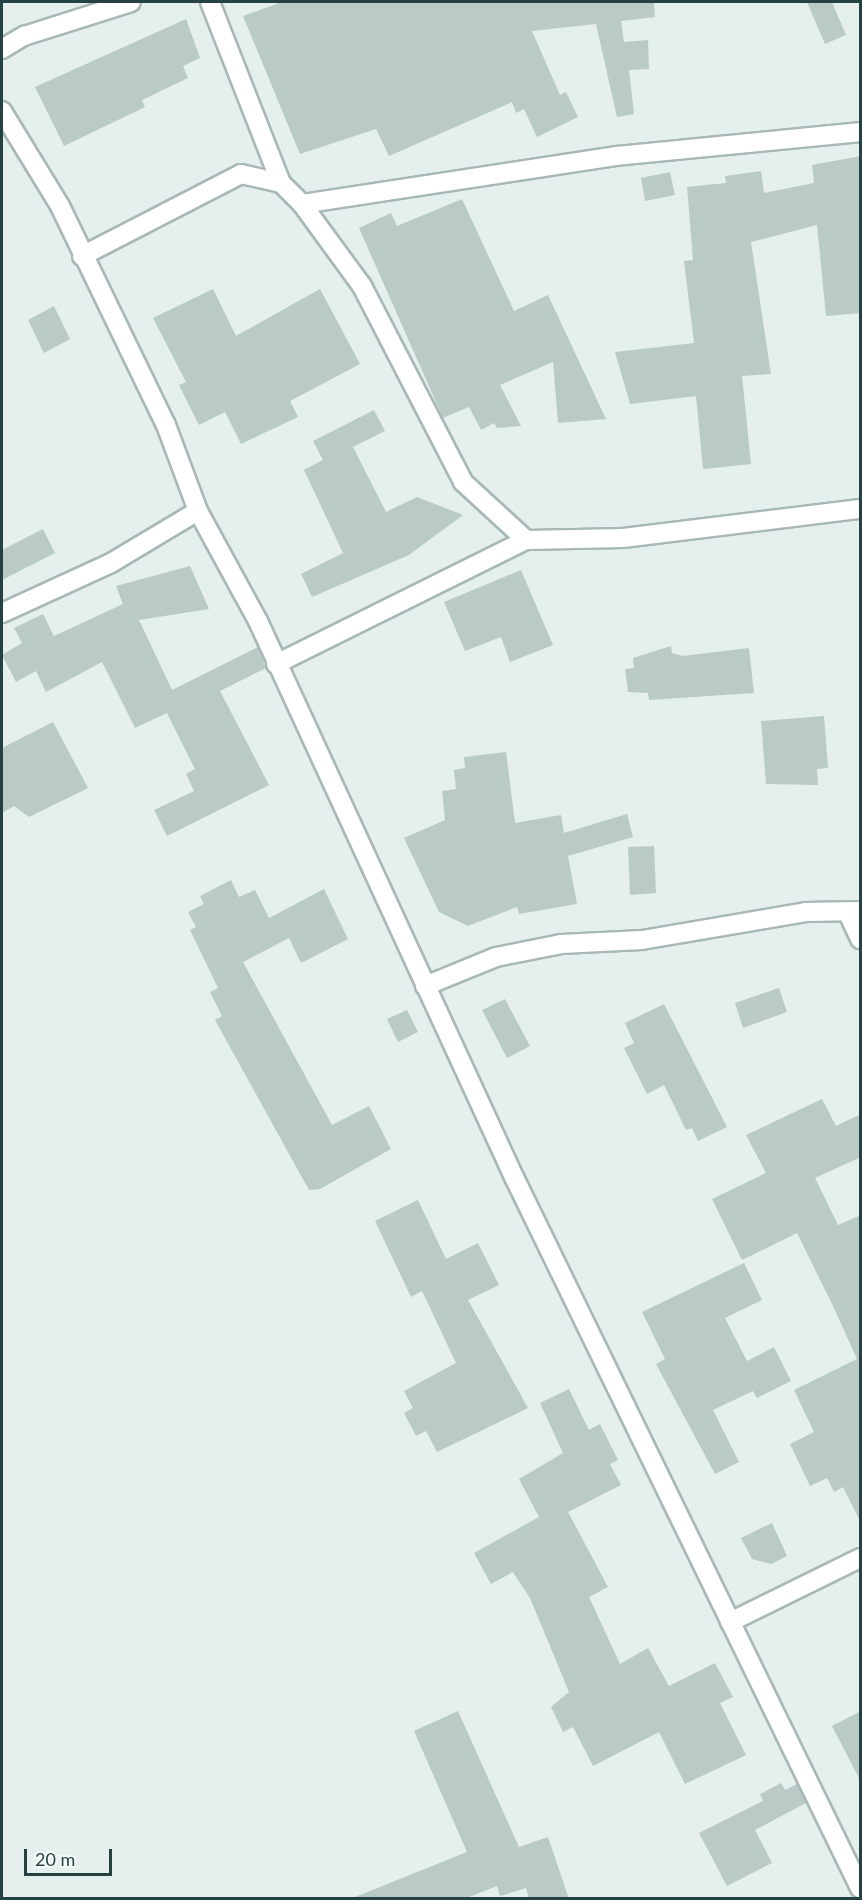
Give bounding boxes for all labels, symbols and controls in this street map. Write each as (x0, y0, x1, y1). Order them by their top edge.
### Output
scale bar (27, 1837, 116, 1875)
text: 20 m (35, 1848, 75, 1870)

